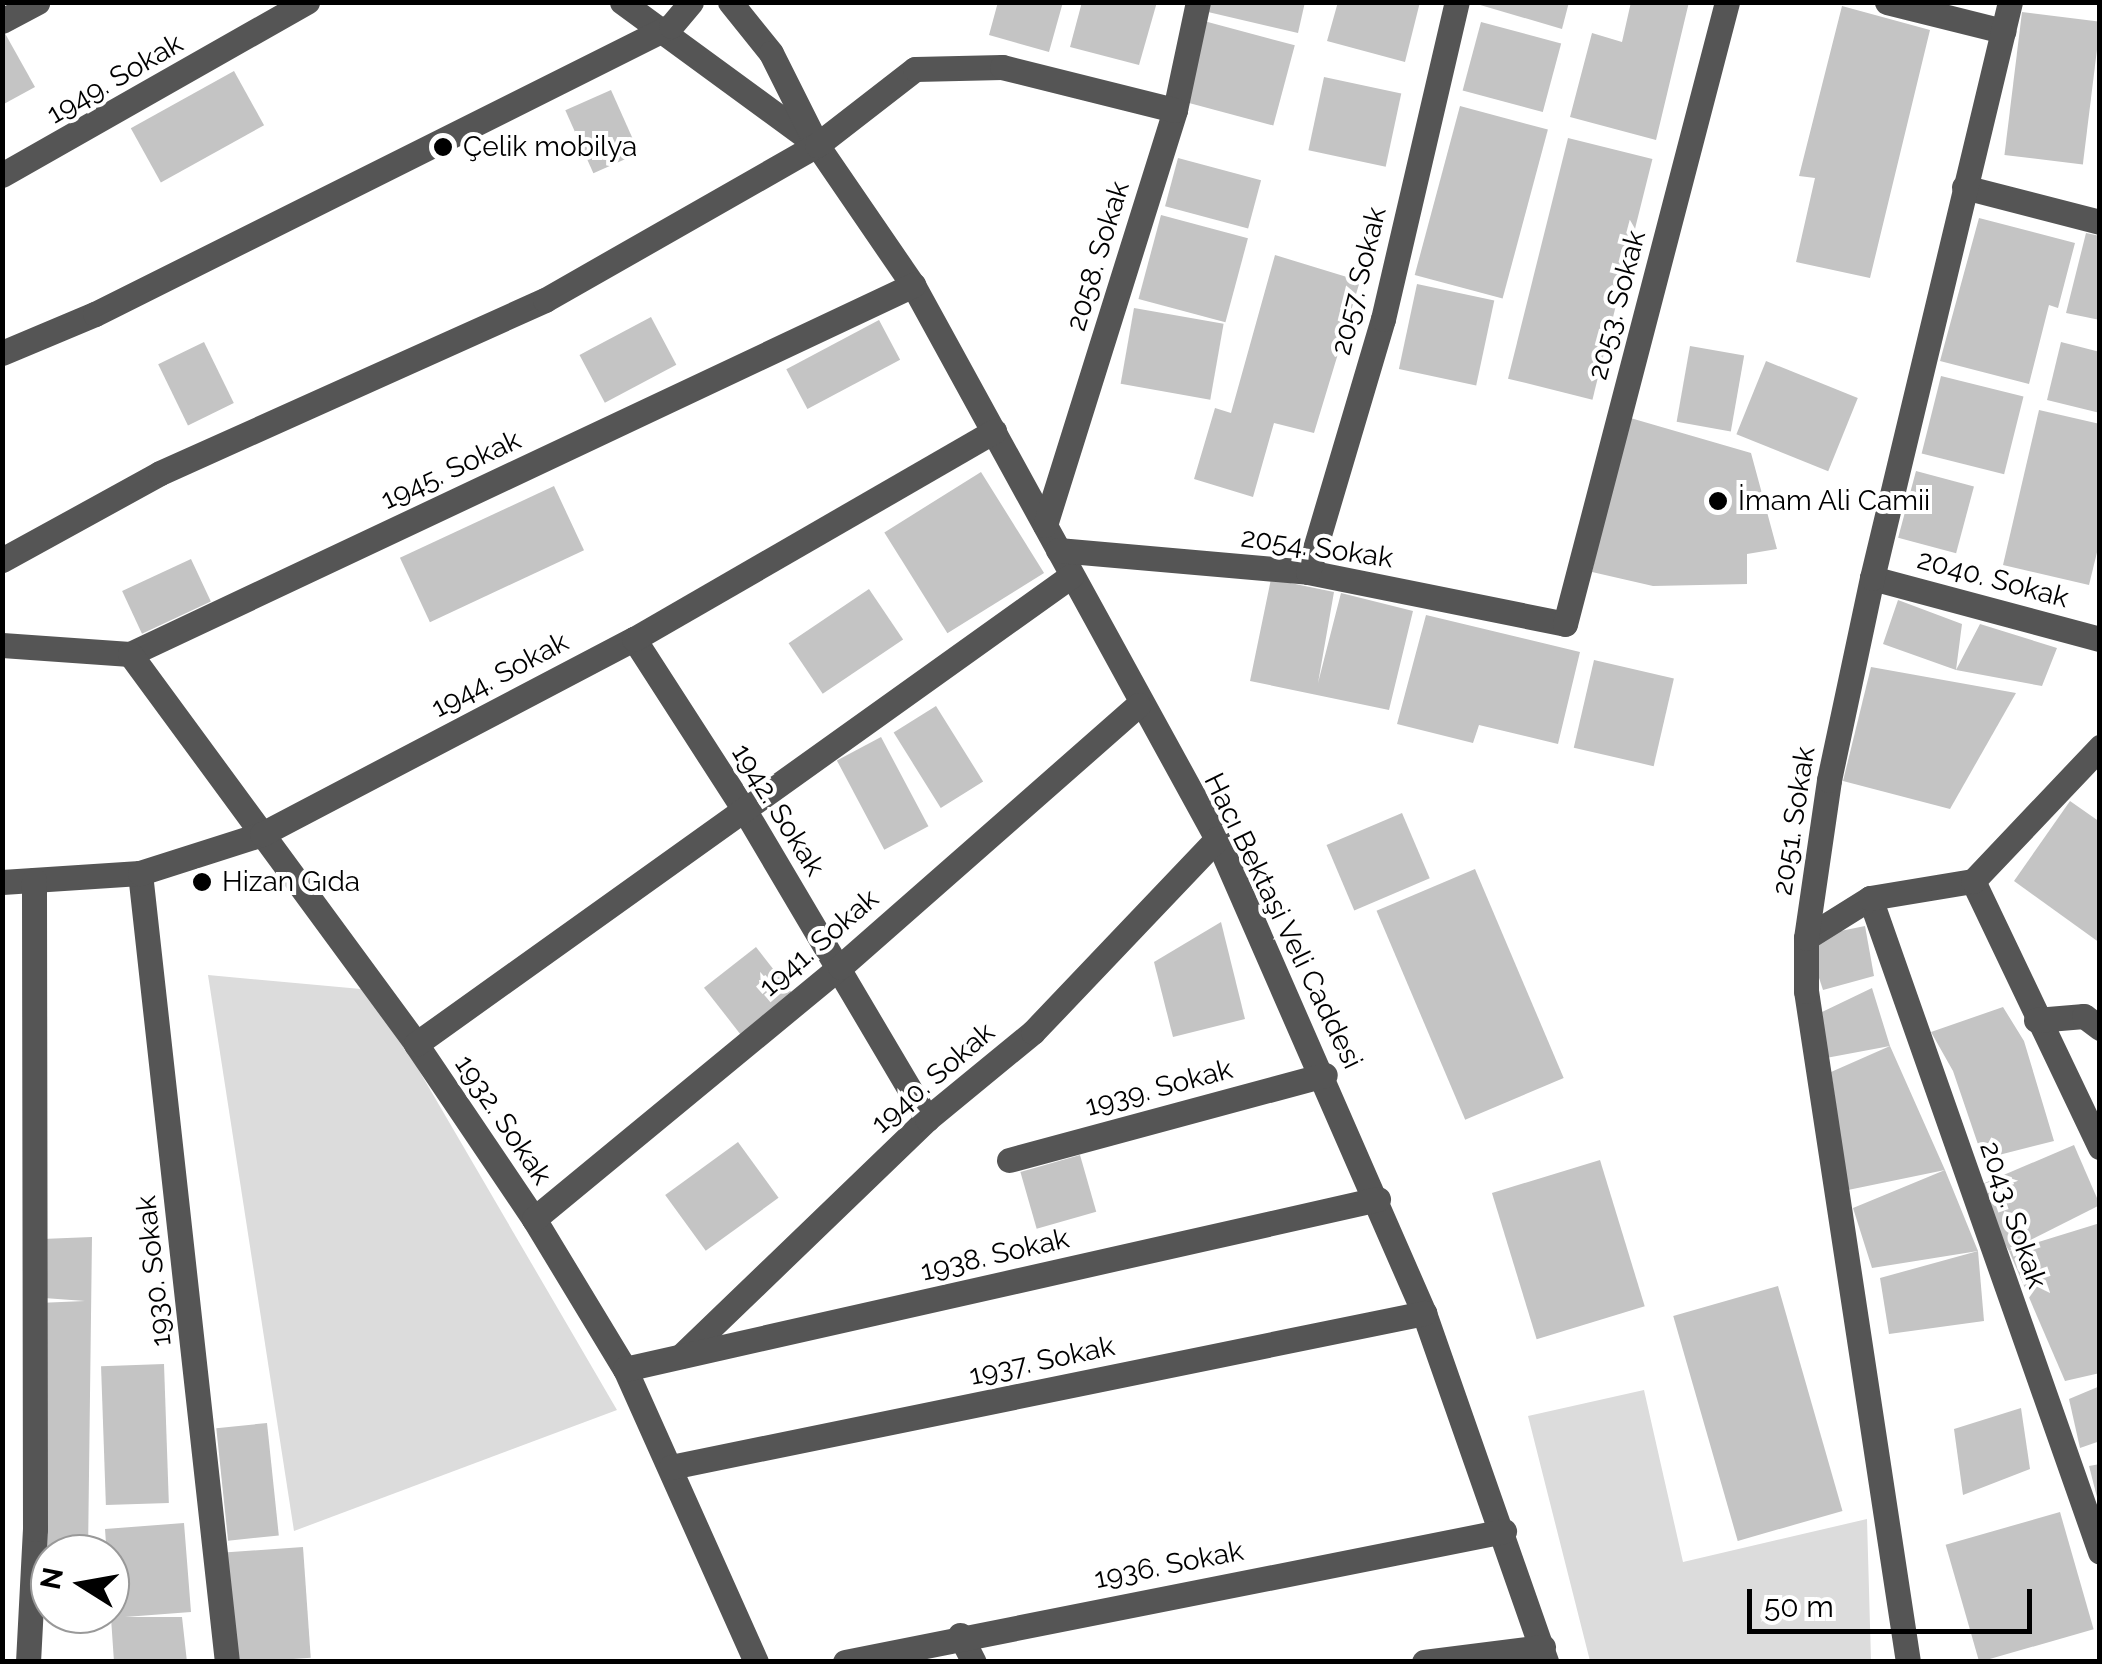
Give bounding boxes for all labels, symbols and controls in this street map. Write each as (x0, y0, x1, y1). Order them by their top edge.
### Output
street label: 1949. Sokak (41, 27, 189, 131)
place label: Çelik mobilya (463, 130, 637, 164)
marker: Çelik mobilya (432, 136, 454, 158)
street label: 2058. Sokak (1059, 177, 1137, 335)
street label: 2057. Sokak (1324, 204, 1394, 358)
street label: 2053. Sokak (1581, 227, 1653, 383)
street label: 1945. Sokak (376, 423, 526, 517)
place label: İmam Ali Camii (1738, 484, 1931, 518)
marker: İmam Ali Camii (1707, 490, 1729, 512)
street label: 2054. Sokak (1239, 521, 1395, 575)
street label: 2040. Sokak (1914, 543, 2072, 615)
street label: 1944. Sokak (426, 625, 574, 725)
street label: 1942. Sokak (724, 738, 832, 882)
street label: 2051. Sokak (1766, 744, 1822, 898)
street label: Hacı Bektaşi Veli Caddesi (1197, 767, 1369, 1075)
place label: Hizan Gıda (222, 865, 360, 899)
marker: Hizan Gıda (191, 871, 213, 893)
street label: 1941. Sokak (753, 882, 885, 1004)
street label: 1940. Sokak (865, 1016, 1001, 1140)
street label: 1932. Sokak (447, 1049, 559, 1191)
street label: 1939. Sokak (1082, 1052, 1236, 1124)
street label: 2043. Sokak (1972, 1137, 2054, 1293)
street label: 1930. Sokak (129, 1194, 179, 1348)
street label: 1938. Sokak (918, 1222, 1072, 1288)
street label: 1937. Sokak (966, 1329, 1118, 1393)
north arrow (30, 1534, 130, 1634)
street label: 1936. Sokak (1092, 1534, 1246, 1596)
text: N (34, 1565, 70, 1592)
scale bar (1752, 1569, 2037, 1631)
text: 50 m (1764, 1589, 1834, 1624)

